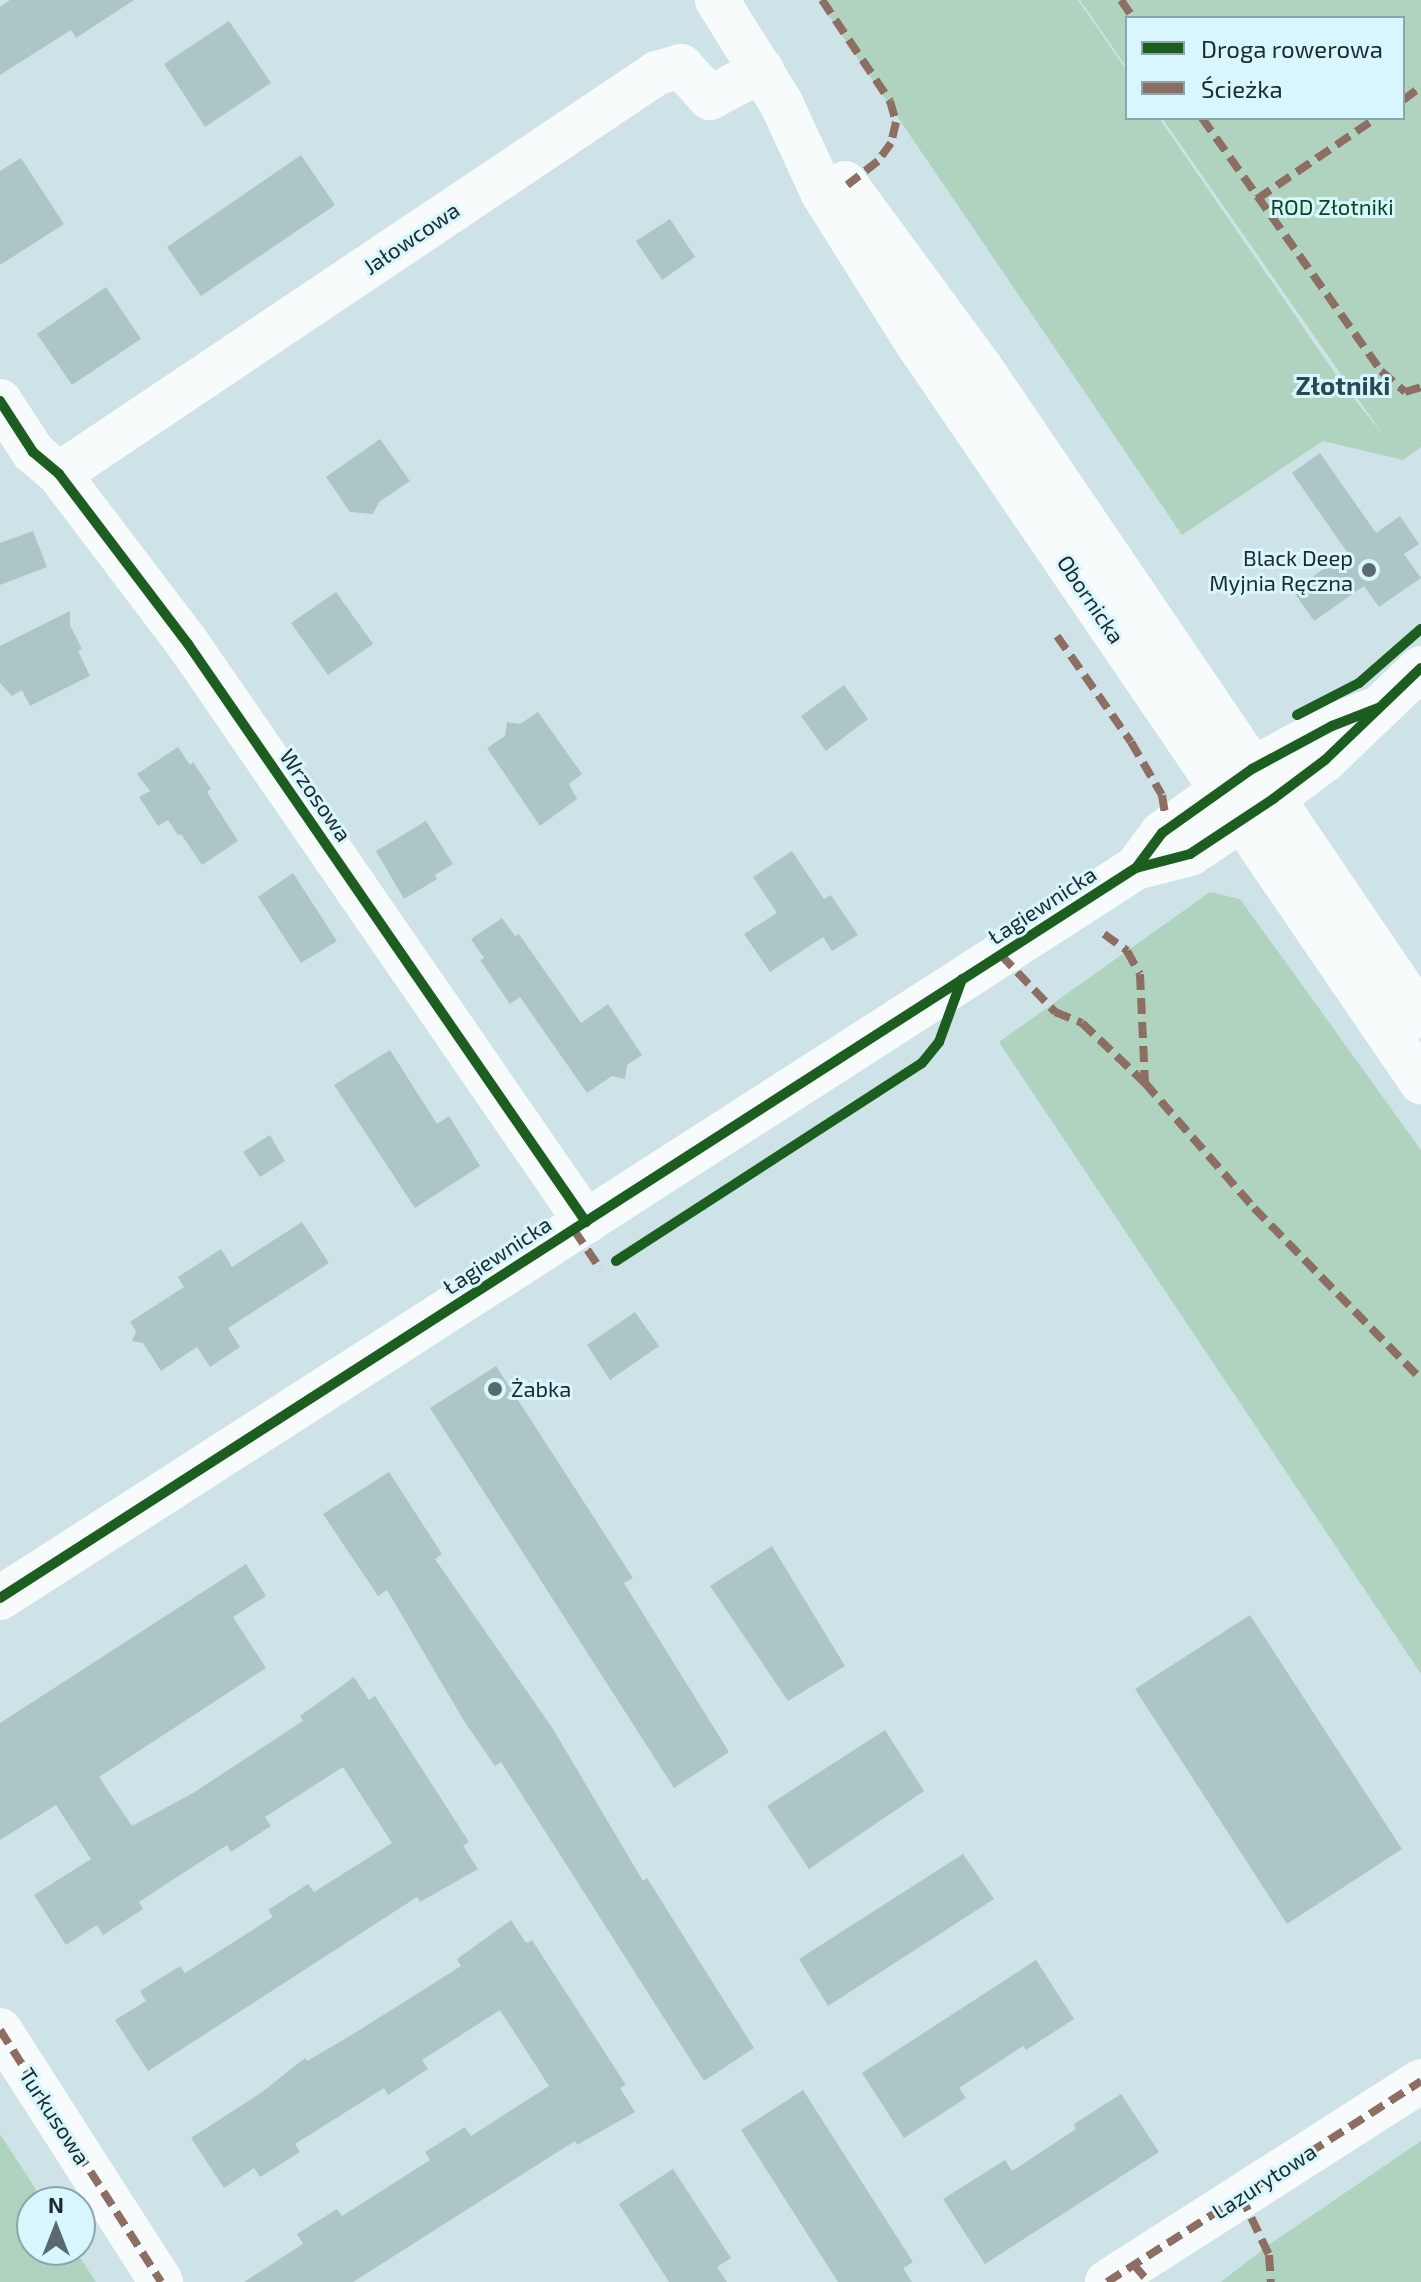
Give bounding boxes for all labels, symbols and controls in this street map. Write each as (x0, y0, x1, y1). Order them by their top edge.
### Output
legend (1125, 16, 1405, 120)
text: Droga rowerowa (1201, 34, 1383, 63)
text: Ścieżka (1201, 74, 1283, 103)
park label: ROD Złotniki (1270, 194, 1394, 220)
street label: Jałowcowa (358, 196, 464, 280)
district label: Złotniki (1295, 369, 1391, 401)
place label: Black Deep Myjnia Ręczna (1209, 544, 1353, 596)
street label: Obornicka (1052, 550, 1130, 648)
marker: Black Deep Myjnia Ręczna (1360, 561, 1378, 579)
street label: Wrzosowa (275, 744, 357, 846)
street label: Łagiewnicka (983, 860, 1101, 950)
street label: Łagiewnicka (438, 1210, 556, 1300)
place label: Żabka (511, 1376, 571, 1402)
marker: Żabka (486, 1380, 504, 1398)
street label: Turkusowa (14, 2063, 96, 2169)
street label: Lazurytowa (1207, 2138, 1321, 2224)
north arrow (16, 2186, 96, 2266)
text: N (48, 2191, 64, 2217)

